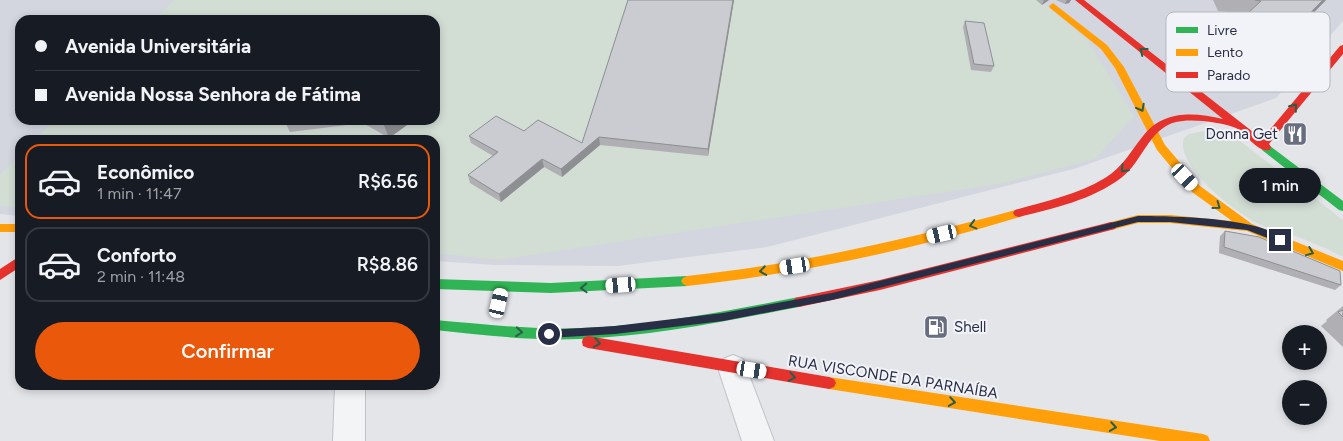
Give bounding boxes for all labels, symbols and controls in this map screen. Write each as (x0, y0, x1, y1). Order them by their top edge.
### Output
legend (1166, 12, 1330, 92)
text: Livre (1207, 22, 1238, 39)
text: Avenida Universitária (65, 35, 251, 58)
text: Lento (1207, 44, 1243, 61)
one-way arrow (1140, 49, 1149, 57)
text: Parado (1207, 67, 1250, 84)
text: Avenida Nossa Senhora de Fátima (65, 83, 361, 106)
one-way arrow (1135, 102, 1145, 111)
one-way arrow (1289, 104, 1298, 113)
restaurant icon: Donna Get (1282, 121, 1308, 147)
place label: Donna Get (1206, 125, 1278, 143)
icon: car (37, 159, 82, 204)
text: Econômico (97, 161, 194, 184)
car (1169, 161, 1200, 193)
one-way arrow (1121, 163, 1130, 172)
callout: 1 min (1239, 168, 1321, 202)
text: R$6.56 (358, 170, 418, 193)
text: 1 min (1261, 176, 1299, 195)
text: 1 min · 11:47 (97, 184, 182, 203)
one-way arrow (1212, 200, 1221, 209)
one-way arrow (969, 219, 978, 230)
car (925, 223, 958, 245)
route end (1269, 229, 1291, 251)
icon: car (37, 242, 82, 287)
text: Conforto (97, 244, 177, 267)
one-way arrow (1305, 246, 1314, 256)
text: R$8.86 (357, 253, 418, 276)
car (779, 256, 810, 276)
one-way arrow (759, 266, 768, 276)
text: 2 min · 11:48 (97, 267, 185, 286)
car (605, 276, 636, 294)
one-way arrow (580, 282, 588, 293)
car (488, 287, 509, 319)
fuel station icon: Shell (923, 314, 949, 340)
place label: Shell (954, 318, 986, 336)
button: Confirmar (35, 322, 420, 380)
route start (538, 323, 560, 345)
map controls (1282, 325, 1327, 425)
button: + (1282, 325, 1327, 370)
one-way arrow (515, 326, 523, 337)
one-way arrow (593, 338, 602, 348)
street label: RUA VISCONDE DA PARNAÍBA (787, 352, 999, 402)
car (736, 360, 767, 380)
one-way arrow (787, 371, 796, 381)
button: − (1282, 380, 1327, 425)
one-way arrow (948, 396, 957, 406)
one-way arrow (1109, 421, 1117, 432)

